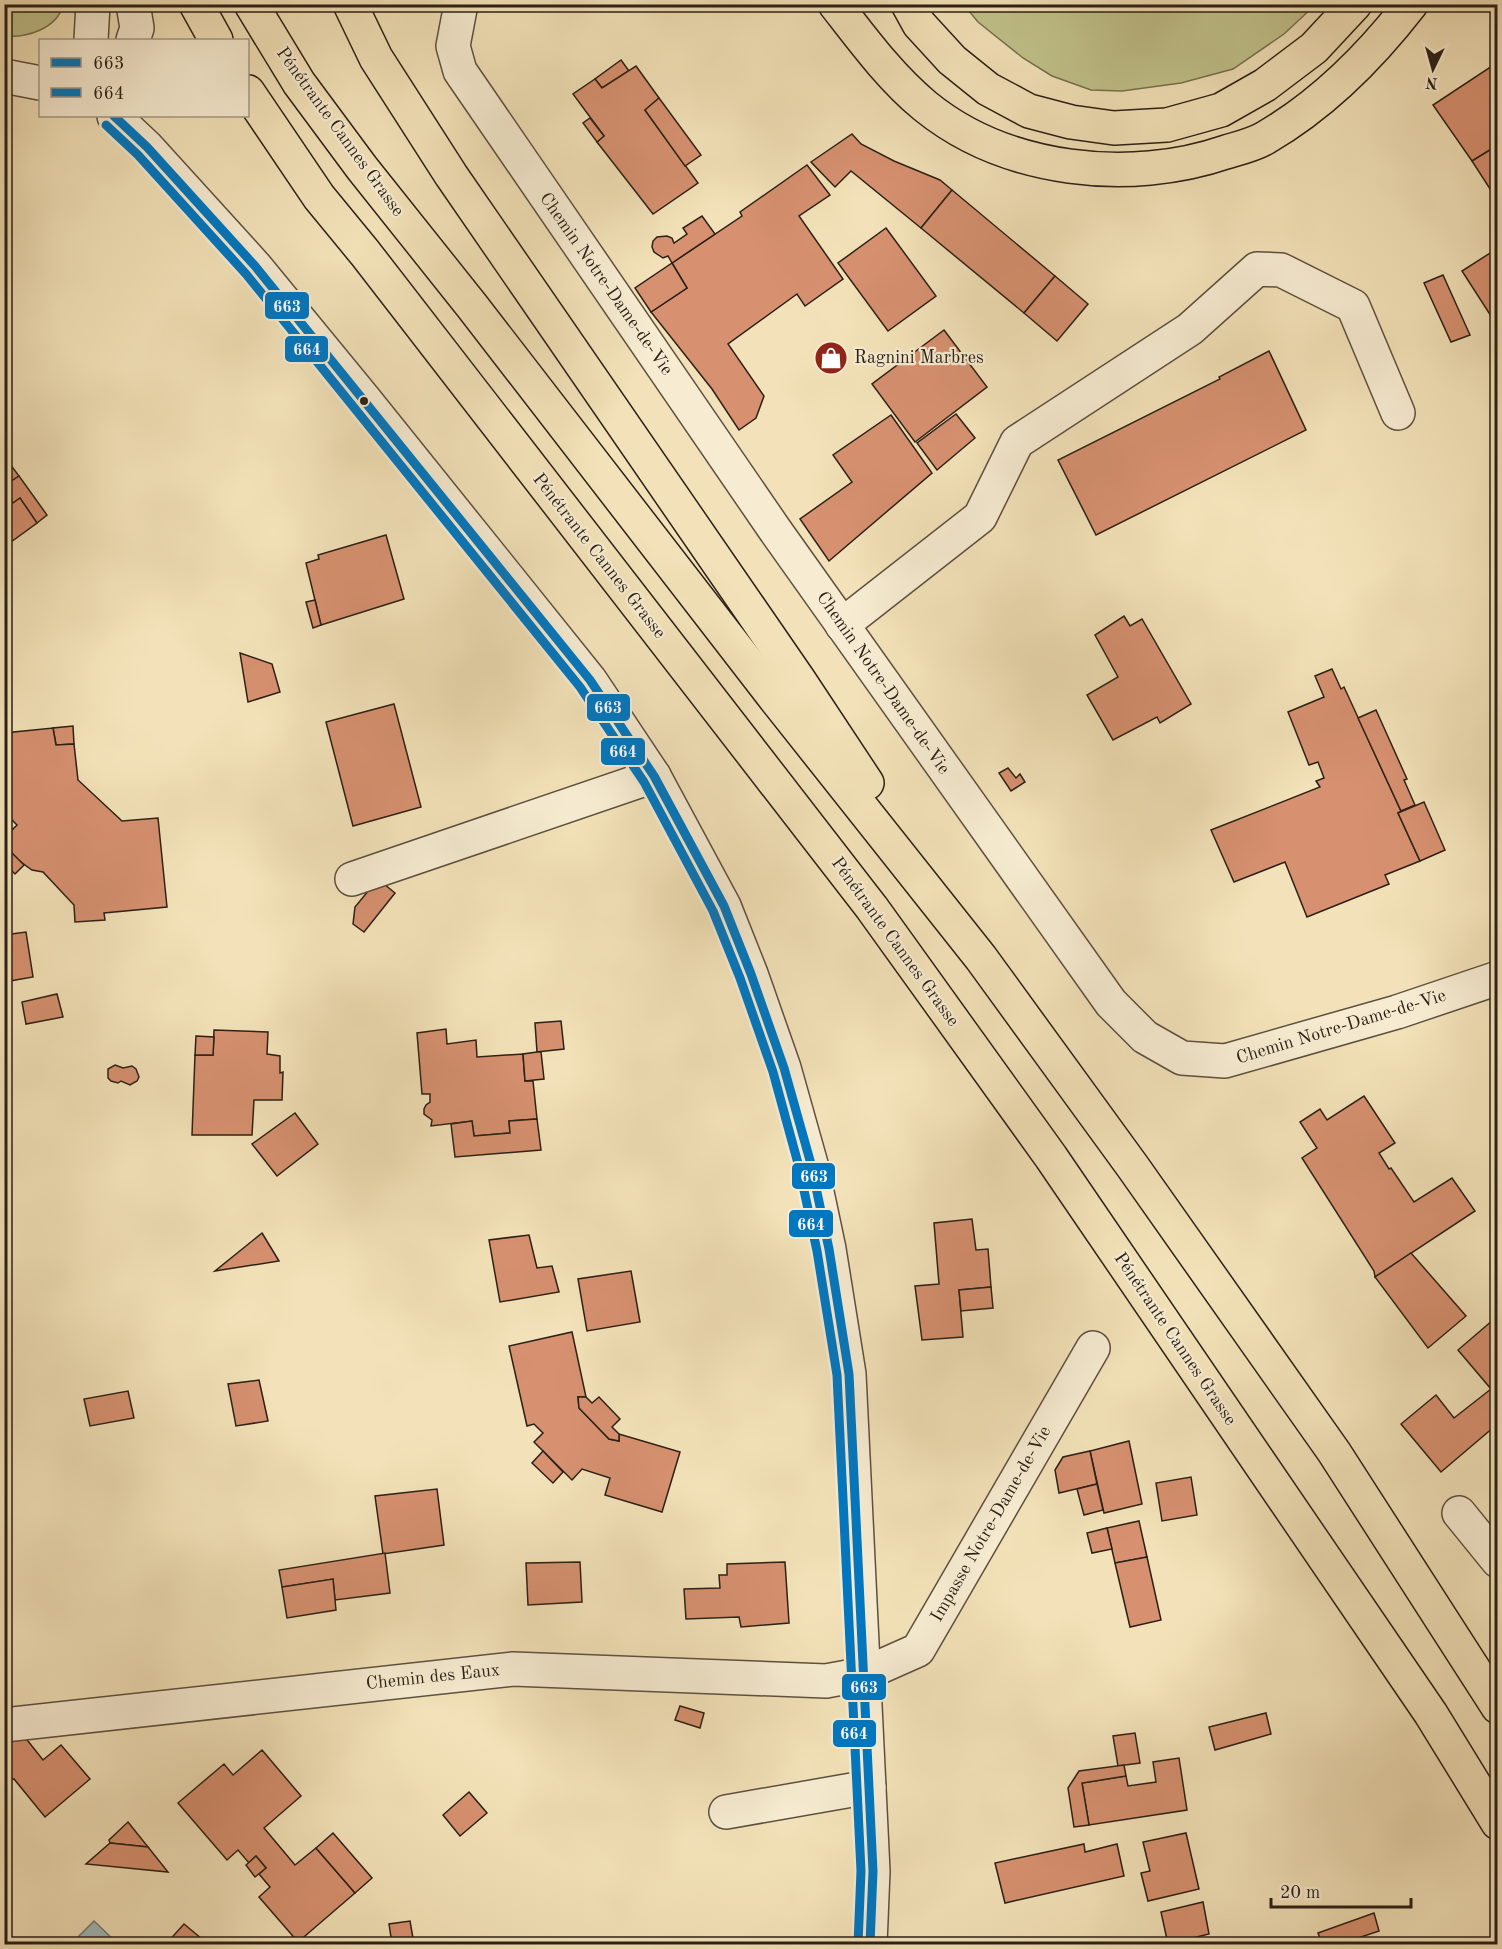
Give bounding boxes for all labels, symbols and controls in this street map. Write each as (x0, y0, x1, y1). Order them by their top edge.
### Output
legend (39, 39, 249, 117)
north arrow (1403, 39, 1463, 99)
street label: Pénétrante Cannes Grasse (273, 44, 407, 220)
text: 663 (93, 55, 124, 73)
text: N (1424, 73, 1439, 90)
text: 664 (93, 85, 124, 103)
street label: Chemin Notre-Dame-de-Vie (536, 189, 676, 379)
line badge: 663 (264, 291, 310, 320)
text: 663 (273, 300, 301, 316)
line badge: 664 (284, 335, 329, 363)
shop icon: Ragnini Marbres (813, 340, 849, 376)
text: 664 (293, 343, 321, 359)
place label: Ragnini Marbres (854, 349, 984, 367)
unlabelled marker (358, 395, 370, 407)
street label: Pénétrante Cannes Grasse (529, 470, 669, 642)
street label: Chemin Notre-Dame-de-Vie (813, 588, 953, 778)
line badge: 663 (586, 693, 631, 722)
text: 663 (594, 701, 622, 717)
line badge: 664 (600, 737, 646, 766)
text: 664 (609, 745, 637, 761)
street label: Pénétrante Cannes Grasse (828, 854, 962, 1030)
street label: Chemin Notre-Dame-de-Vie (1234, 986, 1448, 1068)
line badge: 663 (791, 1162, 836, 1190)
text: 663 (800, 1170, 828, 1186)
line badge: 664 (788, 1209, 834, 1238)
text: 664 (797, 1218, 825, 1234)
street label: Pénétrante Cannes Grasse (1110, 1249, 1240, 1429)
street label: Impasse Notre-Dame-de-Vie (928, 1423, 1054, 1625)
street label: Chemin des Eaux (365, 1661, 501, 1693)
line badge: 663 (841, 1673, 887, 1701)
text: 663 (850, 1681, 878, 1697)
line badge: 664 (832, 1719, 877, 1748)
text: 664 (840, 1727, 868, 1743)
scale bar (1271, 1871, 1410, 1909)
text: 20 m (1280, 1884, 1320, 1902)

